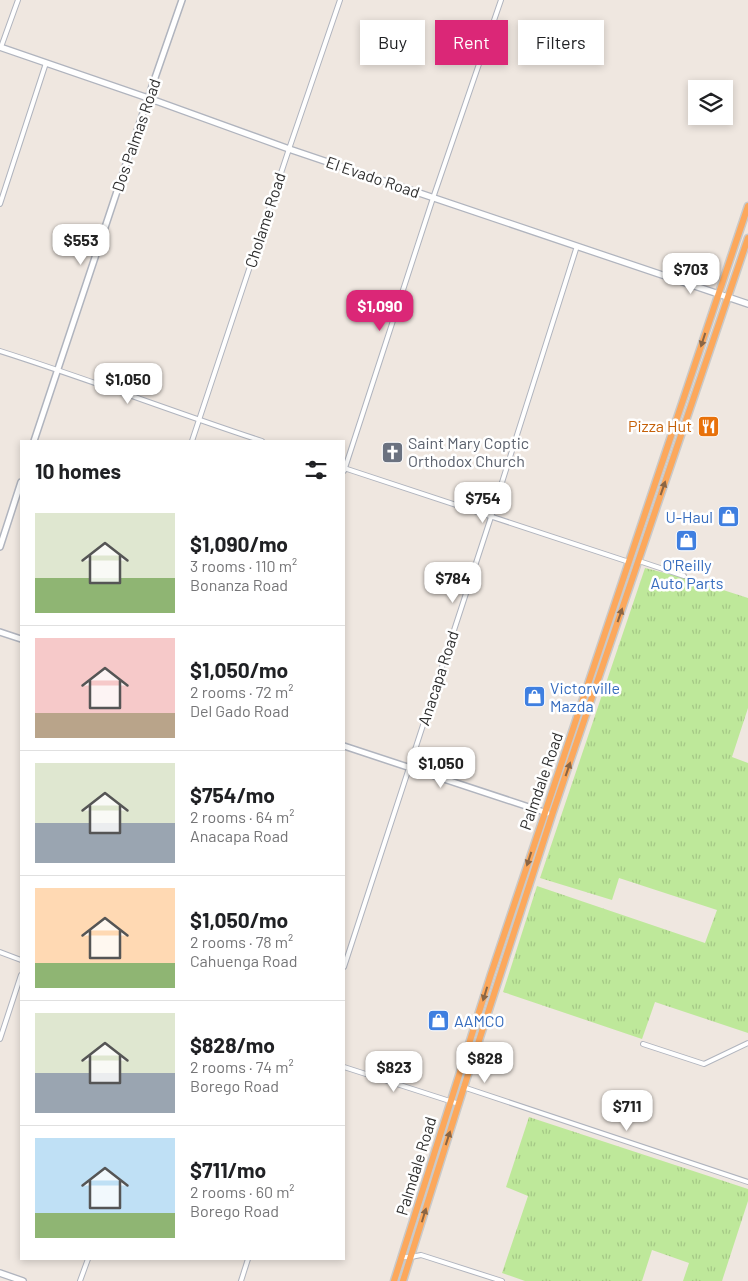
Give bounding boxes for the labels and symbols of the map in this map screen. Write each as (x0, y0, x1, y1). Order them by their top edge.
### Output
street label: Dos Palmas Road (107, 76, 164, 194)
street label: El Evado Road (324, 152, 423, 201)
street label: Cholame Road (240, 170, 289, 270)
pin: $553 (51, 224, 111, 266)
pin: $703 (661, 252, 721, 295)
pin: $1,090 (339, 290, 421, 332)
one-way arrow (698, 333, 706, 348)
pin: $1,050 (87, 362, 169, 405)
restaurant icon: Pizza Hut (696, 414, 720, 438)
place label: Pizza Hut (628, 416, 692, 435)
place label: Saint Mary Coptic Orthodox Church (408, 433, 529, 470)
church icon: Saint Mary Coptic Orthodox Church (380, 440, 404, 464)
one-way arrow (659, 481, 667, 496)
pin: $754 (453, 482, 513, 524)
shop icon: U-Haul (717, 505, 741, 529)
place label: U-Haul (665, 507, 713, 526)
shop icon: O'Reilly Auto Parts (675, 529, 699, 553)
place label: O'Reilly Auto Parts (651, 555, 723, 592)
pin: $784 (423, 562, 483, 604)
one-way arrow (617, 607, 624, 622)
street label: Anacapa Road (413, 628, 462, 728)
place label: Victorville Mazda (550, 678, 620, 715)
shop icon: Victorville Mazda (522, 685, 546, 709)
street label: Palmdale Road (515, 729, 566, 832)
pin: $1,050 (400, 746, 482, 789)
one-way arrow (565, 761, 572, 776)
one-way arrow (525, 851, 533, 866)
one-way arrow (480, 987, 488, 1002)
shop icon: AAMCO (426, 1009, 450, 1033)
place label: AAMCO (454, 1011, 505, 1030)
pin: $828 (455, 1042, 515, 1084)
pin: $823 (364, 1050, 424, 1093)
pin: $711 (597, 1090, 657, 1132)
street label: Palmdale Road (392, 1114, 440, 1217)
one-way arrow (445, 1131, 452, 1146)
one-way arrow (421, 1207, 428, 1222)

